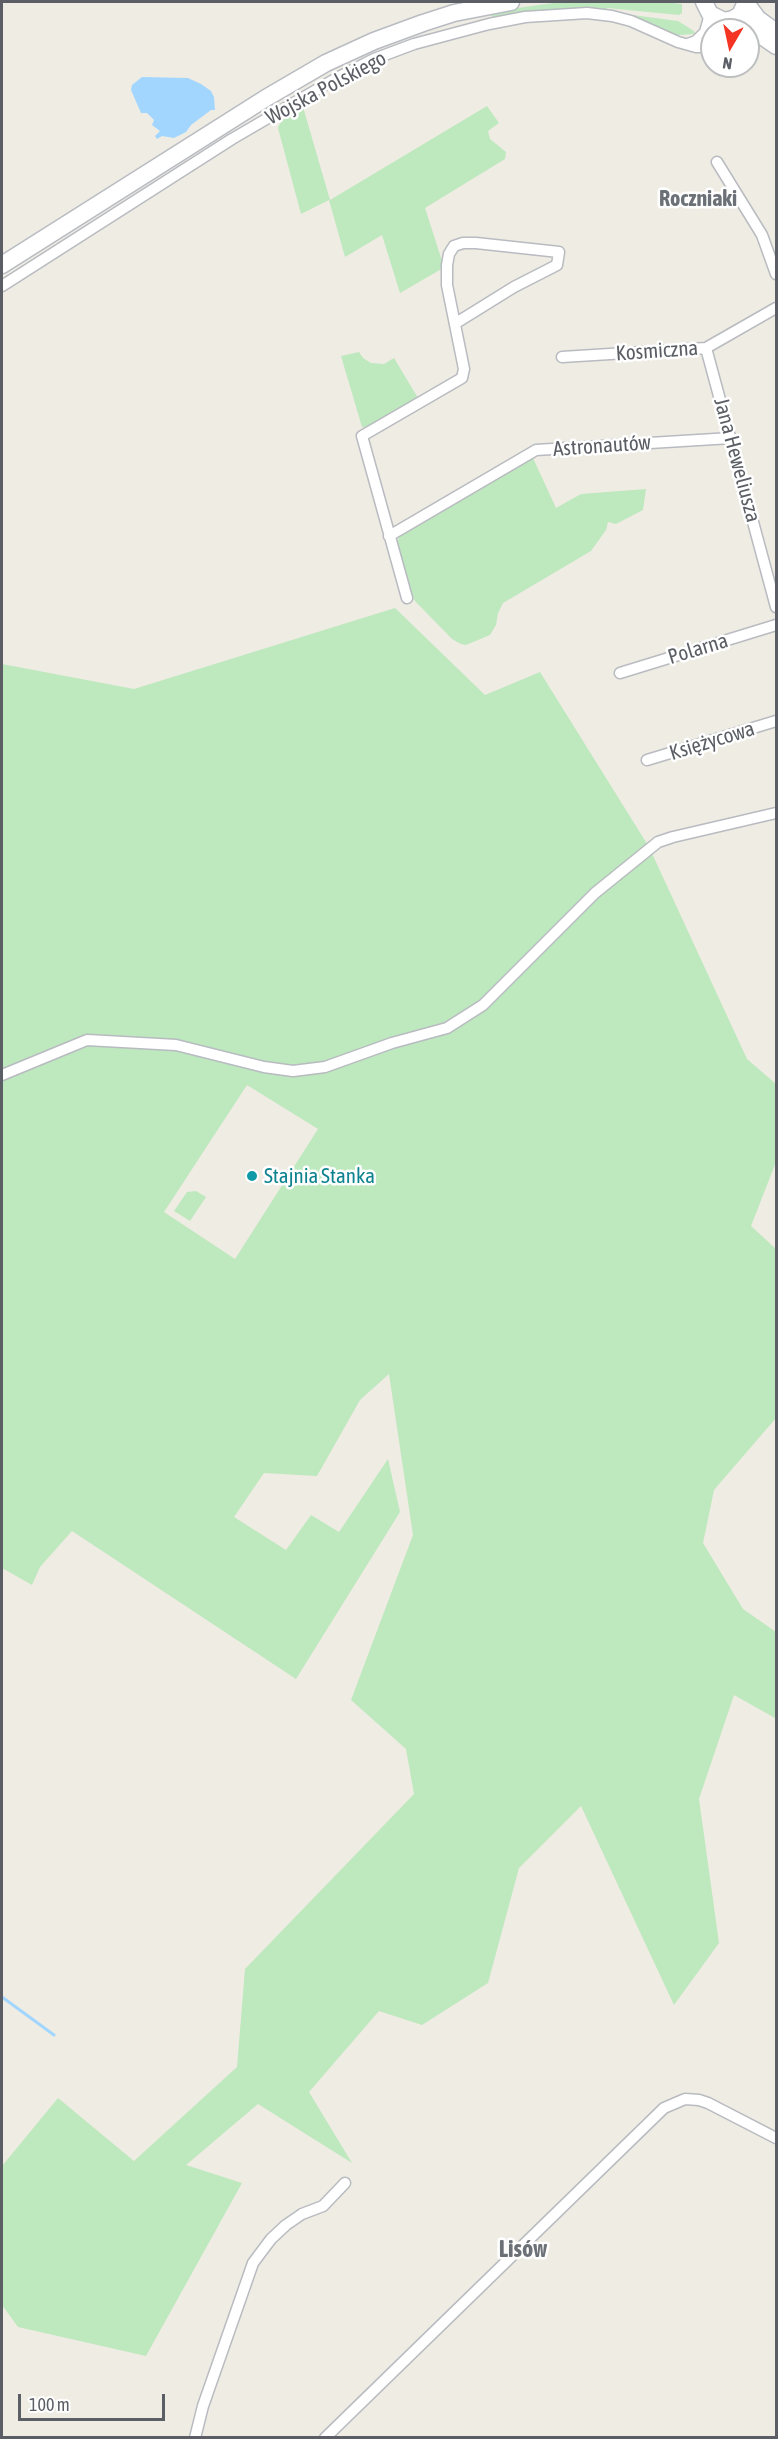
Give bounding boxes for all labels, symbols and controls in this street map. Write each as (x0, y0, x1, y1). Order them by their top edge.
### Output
north arrow (700, 18, 760, 78)
street label: Wojska Polskiego (261, 46, 391, 130)
text: N (721, 54, 734, 73)
district label: Roczniaki (659, 186, 737, 212)
street label: Kosmiczna (615, 336, 699, 366)
street label: Jana Heweliusza (708, 395, 766, 525)
street label: Astronautów (552, 430, 652, 462)
street label: Polarna (665, 628, 731, 670)
street label: Księżycowa (666, 716, 758, 766)
place label: Stajnia Stanka (264, 1163, 375, 1189)
marker: Stajnia Stanka (245, 1169, 259, 1183)
district label: Lisów (499, 2235, 547, 2263)
scale bar (21, 2382, 168, 2420)
text: 100 m (29, 2394, 70, 2415)

